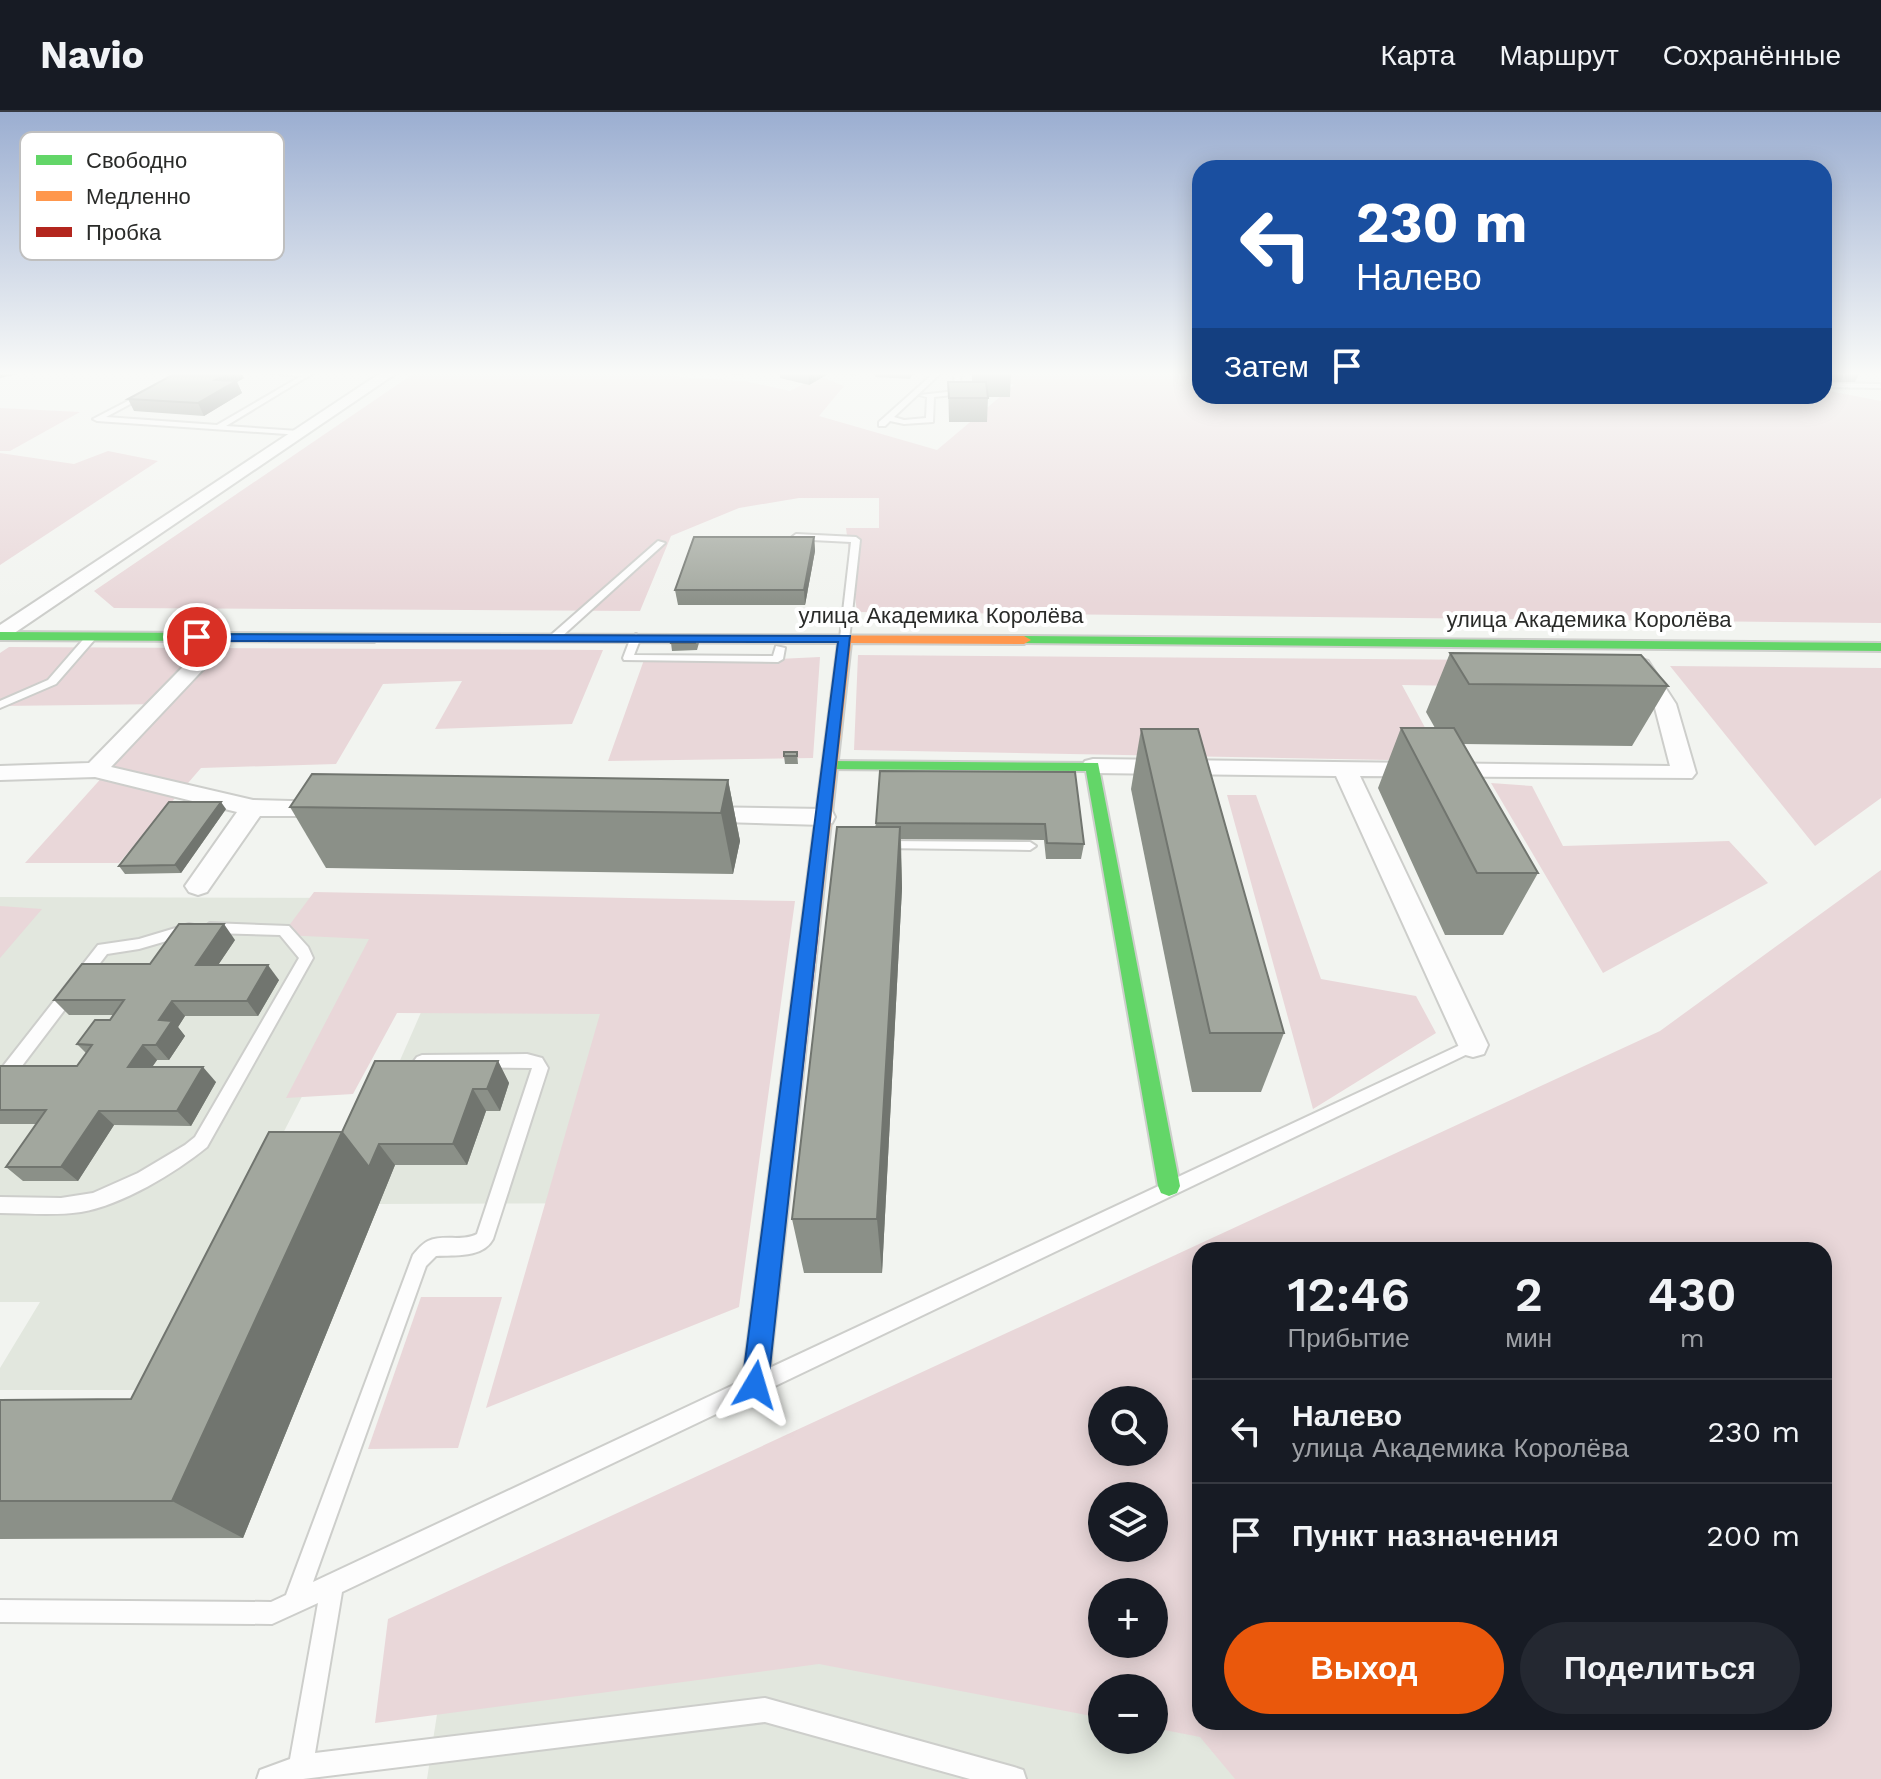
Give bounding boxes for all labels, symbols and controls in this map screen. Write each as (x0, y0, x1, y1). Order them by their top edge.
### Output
text: Navio (40, 33, 144, 77)
text: Карта (1380, 39, 1455, 72)
text: Маршрут (1499, 39, 1619, 72)
text: Сохранённые (1663, 39, 1841, 72)
legend (20, 132, 284, 260)
text: Свободно (86, 148, 187, 173)
text: Медленно (86, 184, 191, 209)
text: 230 m (1356, 190, 1527, 256)
icon: left (1224, 192, 1328, 296)
text: Пробка (86, 220, 162, 245)
text: Налево (1356, 257, 1482, 299)
icon: arrive (1325, 344, 1369, 388)
text: Затем (1224, 349, 1309, 384)
pin (163, 603, 231, 671)
street label: улица Академика Королёва (798, 603, 1084, 628)
street label: улица Академика Королёва (1446, 607, 1732, 632)
icon: arrive (175, 615, 219, 659)
text: 12:46 (1287, 1266, 1410, 1323)
text: 2 (1514, 1266, 1543, 1323)
text: 430 (1647, 1266, 1737, 1323)
text: Прибытие (1288, 1323, 1410, 1353)
text: мин (1505, 1323, 1552, 1353)
text: m (1680, 1323, 1704, 1353)
position arrow (713, 1343, 797, 1427)
map controls (1088, 1386, 1168, 1754)
button: search (1088, 1386, 1168, 1466)
text: Налево (1292, 1398, 1402, 1433)
icon: left (1224, 1409, 1268, 1453)
text: 230 m (1708, 1414, 1800, 1449)
text: улица Академика Королёва (1292, 1433, 1629, 1463)
button: layers (1088, 1482, 1168, 1562)
icon: arrive (1224, 1513, 1268, 1557)
text: Пункт назначения (1292, 1518, 1559, 1553)
text: 200 m (1706, 1518, 1800, 1553)
button: + (1088, 1578, 1168, 1658)
button: Выход (1224, 1622, 1504, 1714)
button: Поделиться (1520, 1622, 1800, 1714)
button: − (1088, 1674, 1168, 1754)

